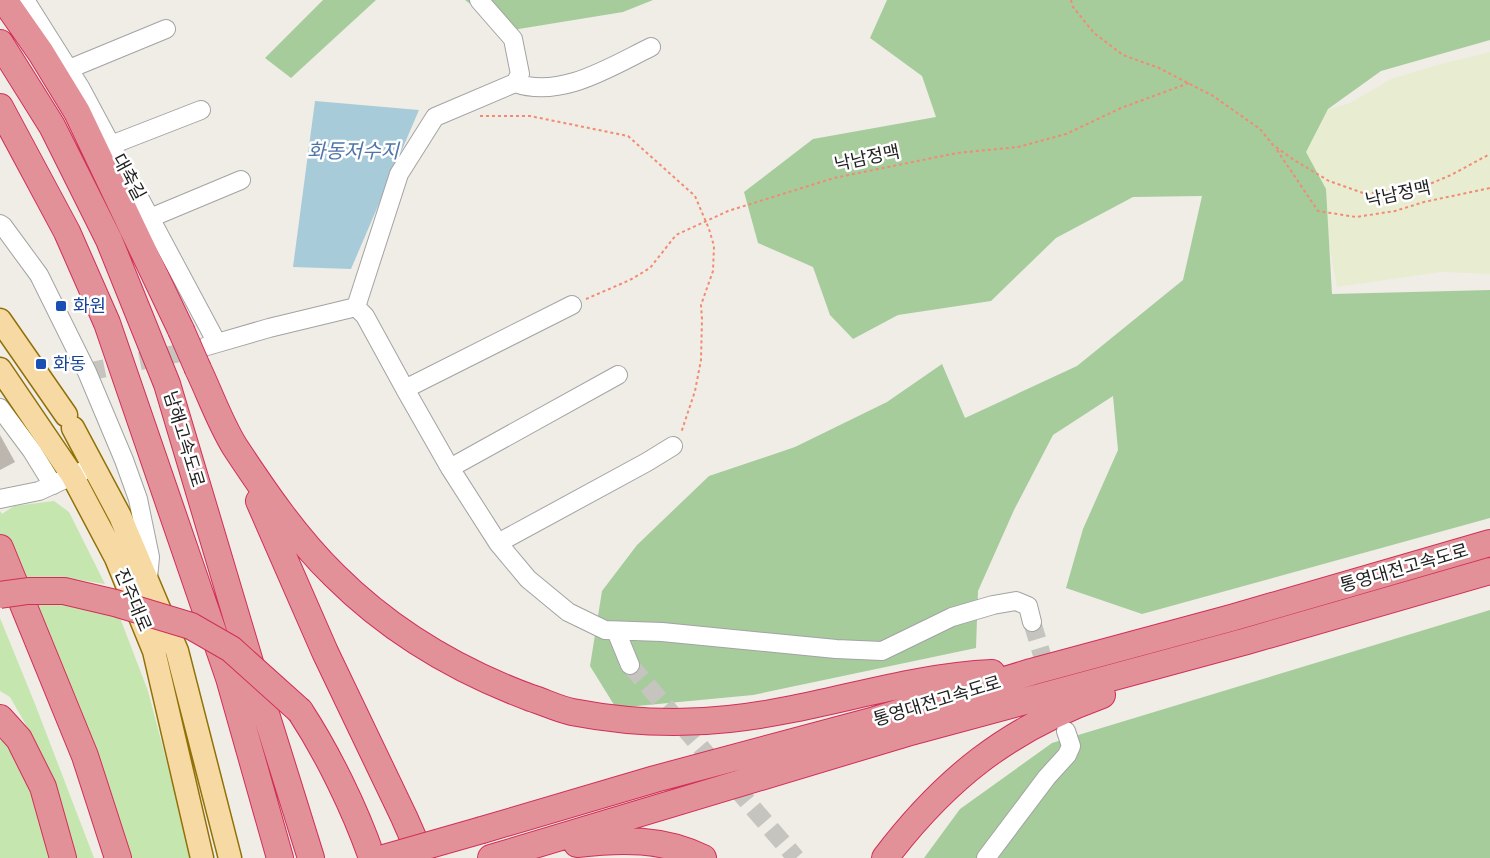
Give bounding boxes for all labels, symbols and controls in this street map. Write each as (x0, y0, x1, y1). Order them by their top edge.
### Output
water label: 화동저수지 (307, 138, 401, 162)
street label: 낙남정맥 (832, 139, 901, 175)
street label: 대축길 (109, 149, 151, 204)
street label: 낙남정맥 (1363, 175, 1432, 211)
place label: 화원 (73, 294, 106, 316)
marker: 화원 (54, 299, 68, 313)
place label: 화동 (53, 352, 86, 374)
marker: 화동 (34, 357, 48, 371)
street label: 남해고속도로 (160, 388, 210, 489)
street label: 통영대전고속도로 (1337, 538, 1470, 596)
street label: 진주대로 (111, 565, 157, 634)
street label: 통영대전고속도로 (870, 670, 1003, 730)

